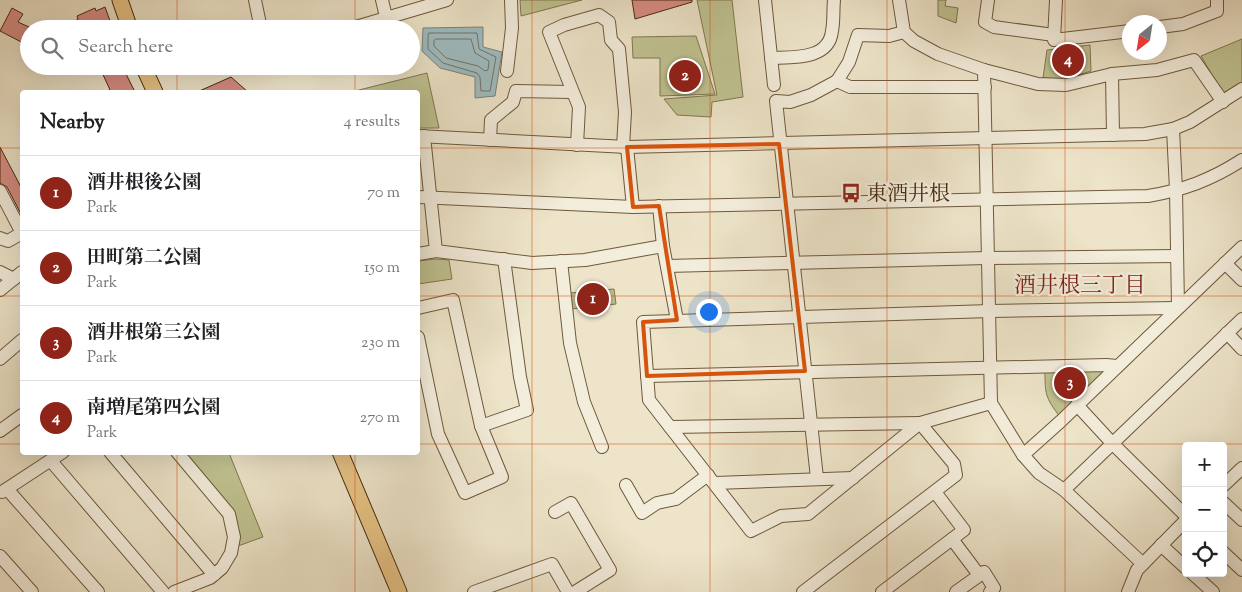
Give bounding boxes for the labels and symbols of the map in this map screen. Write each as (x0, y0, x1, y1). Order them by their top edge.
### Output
north arrow (1122, 15, 1167, 60)
pin: 4 (1052, 41, 1084, 79)
pin: 2 (669, 57, 701, 95)
place label: 東酒井根 (866, 180, 950, 210)
bus stop icon: 東酒井根 (840, 182, 862, 204)
district label: 酒井根三丁目 (1014, 271, 1146, 303)
pin: 1 (577, 280, 609, 318)
your location (696, 299, 722, 325)
pin: 3 (1054, 364, 1086, 402)

